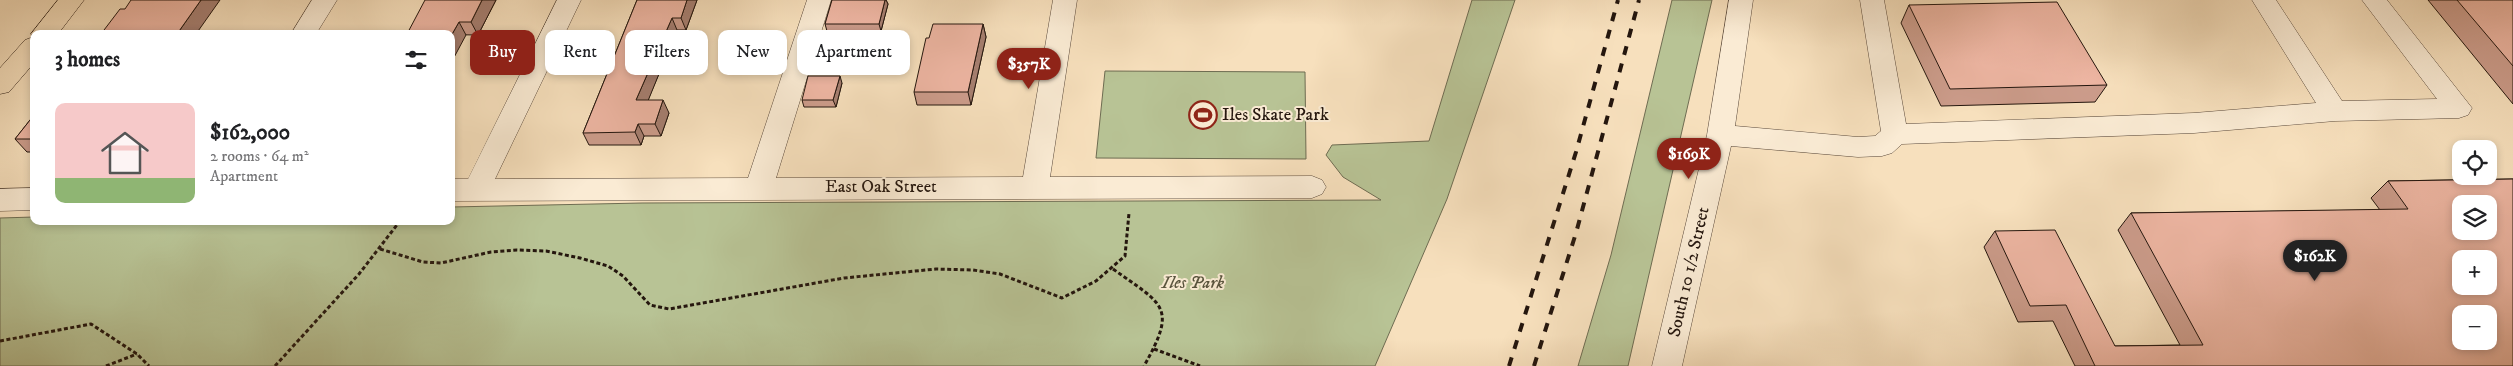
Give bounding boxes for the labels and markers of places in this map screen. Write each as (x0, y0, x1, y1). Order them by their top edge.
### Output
pin: $357K (994, 48, 1064, 90)
sports icon: Iles Skate Park (1188, 100, 1218, 130)
place label: Iles Skate Park (1222, 104, 1329, 126)
pin: $169K (1654, 138, 1724, 180)
pin: $162K (2280, 240, 2350, 282)

